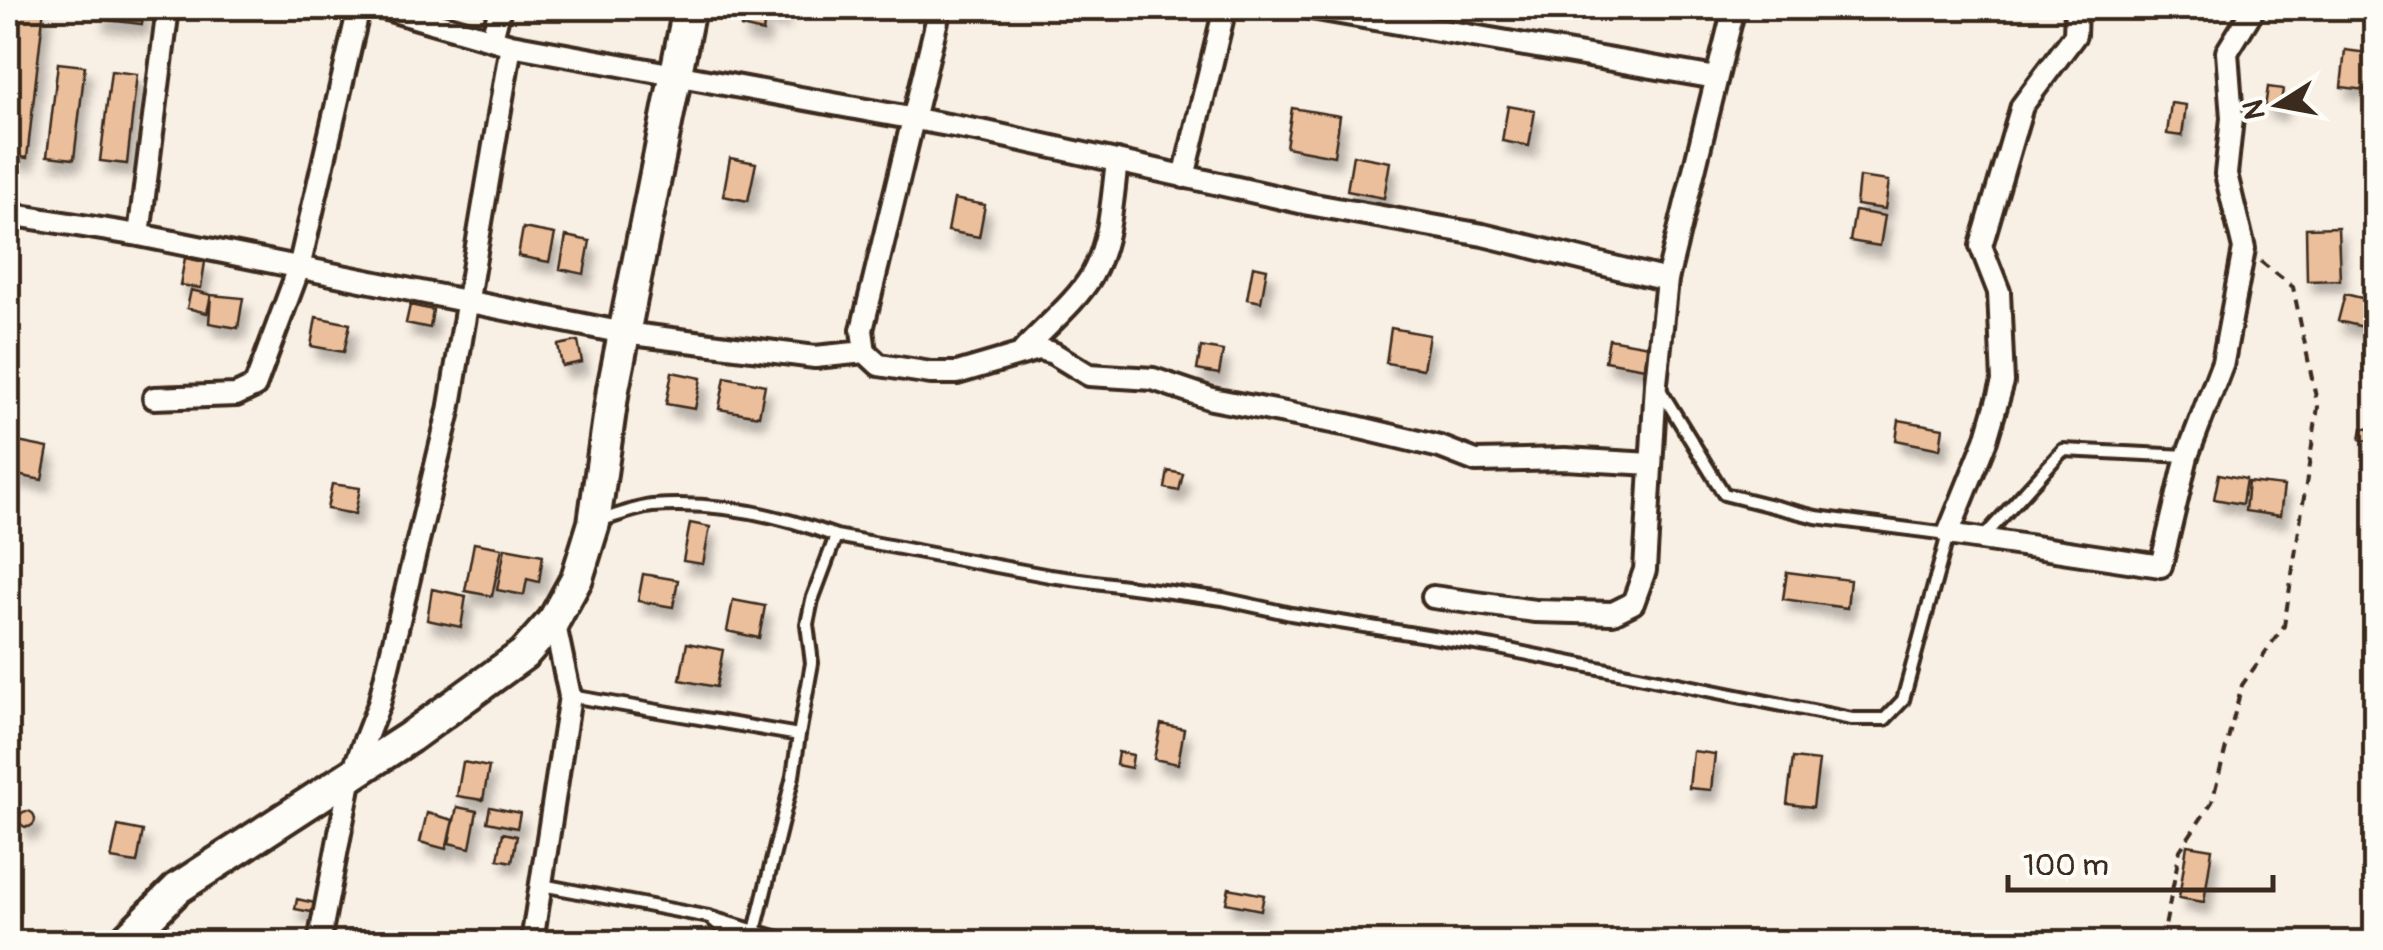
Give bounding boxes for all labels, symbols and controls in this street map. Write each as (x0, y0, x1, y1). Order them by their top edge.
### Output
north arrow (2228, 55, 2328, 155)
text: N (2236, 97, 2274, 122)
scale bar (2008, 830, 2273, 892)
text: 100 m (2023, 847, 2109, 884)

